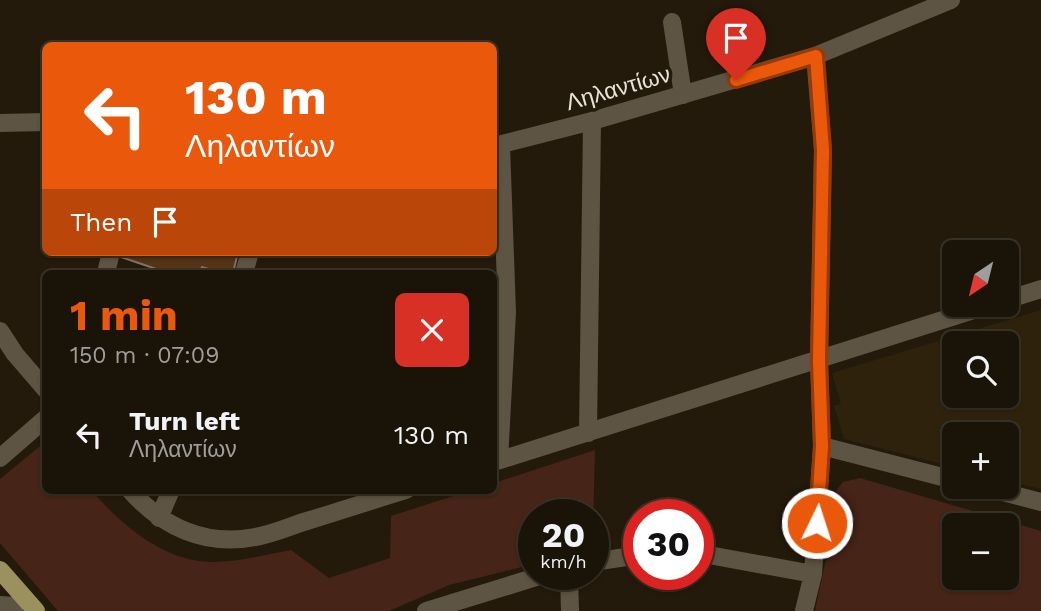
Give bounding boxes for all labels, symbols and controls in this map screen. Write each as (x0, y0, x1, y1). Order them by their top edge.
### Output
pin (706, 8, 766, 80)
icon: arrive (717, 19, 755, 57)
street label: Ληλαντίων (563, 61, 674, 116)
text: 130 m (185, 68, 327, 126)
icon: left (70, 70, 161, 161)
text: Ληλαντίων (185, 127, 335, 165)
icon: arrive (146, 203, 184, 241)
text: Then (70, 207, 132, 237)
north arrow (942, 240, 1018, 317)
map controls (942, 240, 1019, 590)
text: 1 min (70, 291, 178, 340)
button: close (395, 293, 469, 367)
button: search (942, 331, 1019, 408)
text: 150 m · 07:09 (70, 342, 219, 369)
text: Turn left (129, 406, 240, 436)
icon: left (70, 416, 108, 454)
text: 130 m (394, 420, 469, 450)
button: + (942, 422, 1019, 499)
text: Ληλαντίων (129, 436, 237, 463)
position arrow (780, 486, 854, 560)
speed limit sign: 30 (623, 499, 714, 590)
button: − (942, 513, 1019, 590)
text: 20 (542, 514, 585, 556)
text: km/h (540, 551, 587, 572)

